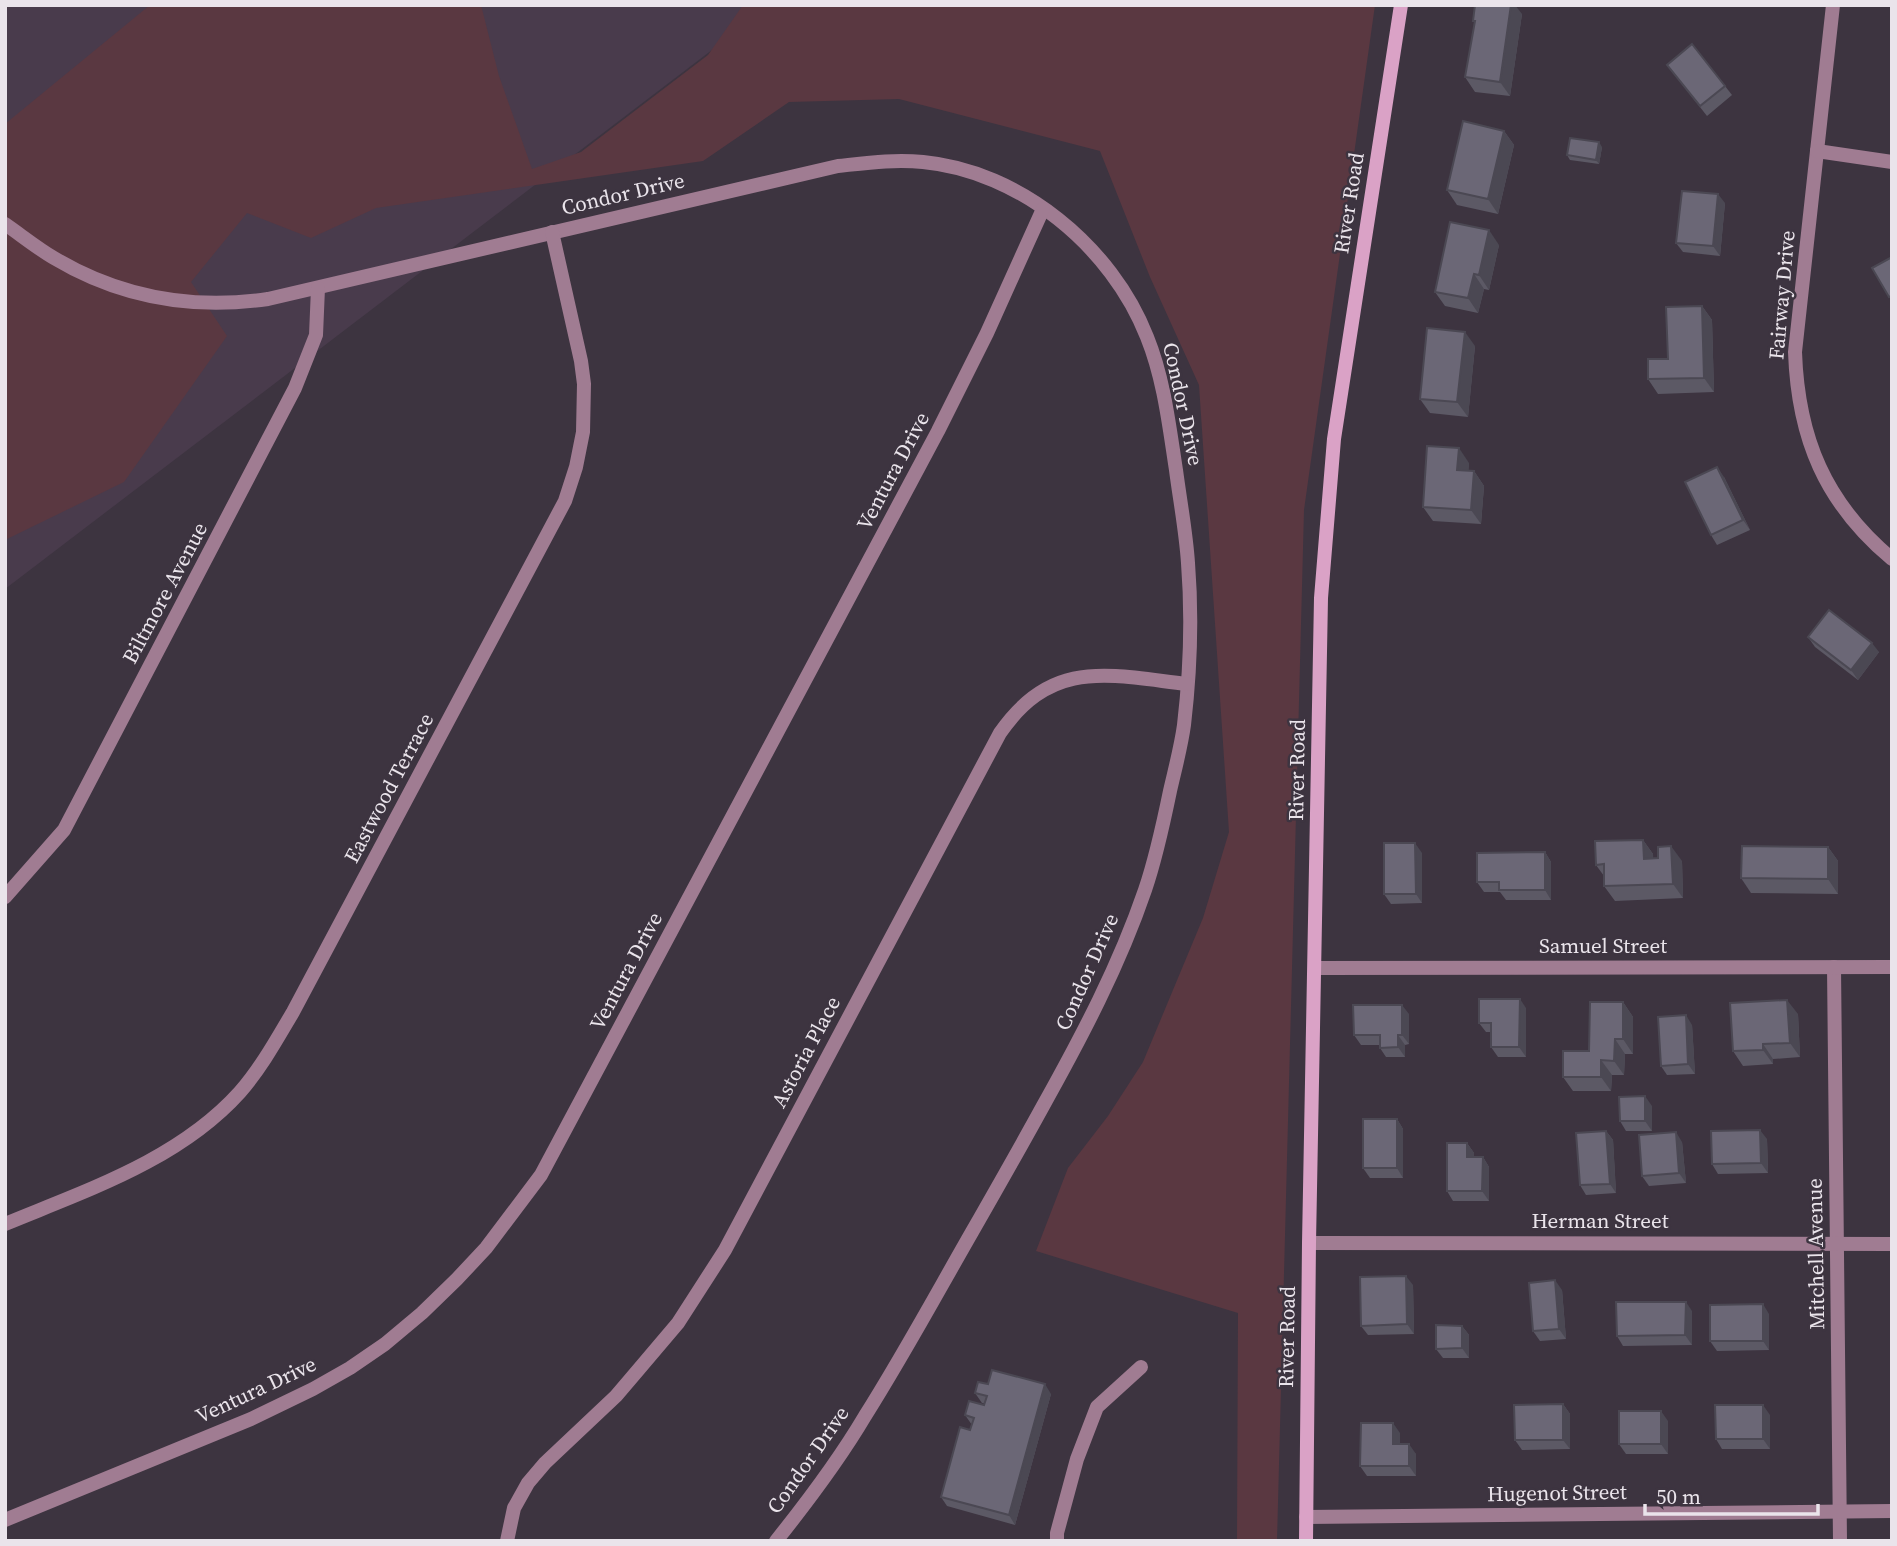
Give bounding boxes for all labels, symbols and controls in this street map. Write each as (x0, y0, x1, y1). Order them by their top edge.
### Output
street label: River Road (1326, 150, 1371, 256)
street label: Condor Drive (559, 165, 687, 222)
street label: Fairway Drive (1761, 229, 1802, 361)
street label: Condor Drive (1156, 340, 1211, 468)
street label: Ventura Drive (849, 407, 936, 535)
street label: Biltmore Avenue (115, 517, 214, 669)
street label: Eastwood Terrace (337, 708, 440, 868)
street label: River Road (1281, 719, 1312, 821)
street label: Ventura Drive (582, 907, 669, 1035)
street label: Condor Drive (1048, 909, 1125, 1035)
street label: Samuel Street (1539, 931, 1667, 960)
street label: Astoria Place (764, 991, 847, 1113)
street label: Mitchell Avenue (1800, 1178, 1831, 1330)
street label: Herman Street (1531, 1206, 1669, 1235)
street label: River Road (1271, 1286, 1302, 1388)
street label: Ventura Drive (191, 1349, 321, 1430)
street label: Condor Drive (760, 1400, 855, 1519)
scale bar (1645, 1472, 1818, 1516)
street label: Hugenot Street (1487, 1477, 1627, 1508)
text: 50 m (1656, 1482, 1701, 1511)

